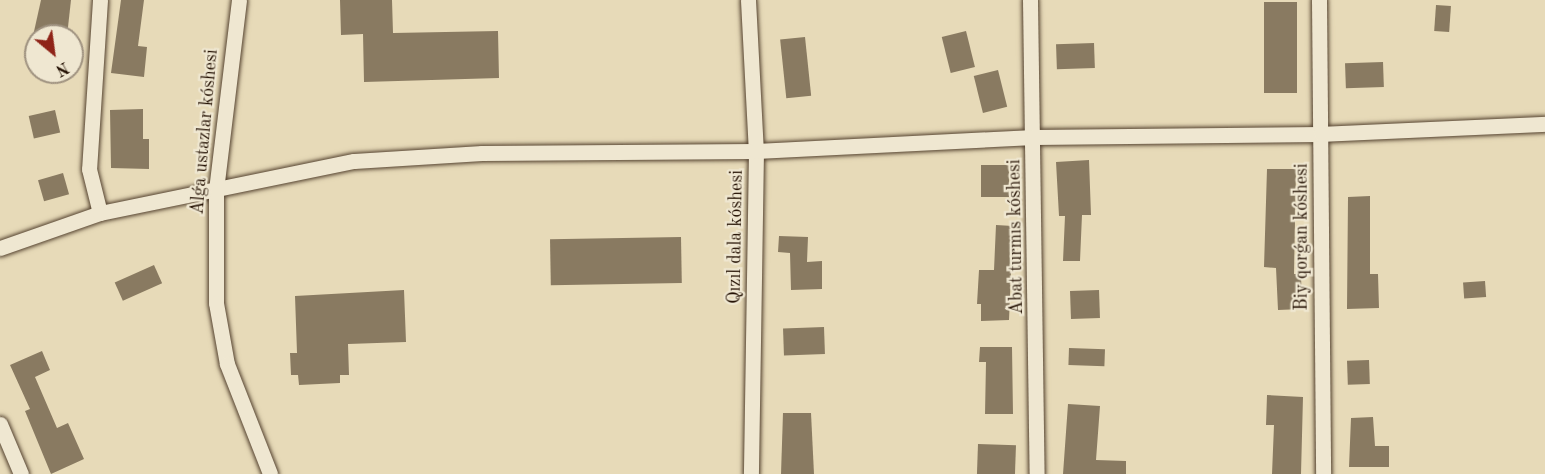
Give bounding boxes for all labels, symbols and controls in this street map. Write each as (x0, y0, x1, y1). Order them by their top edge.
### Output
north arrow (24, 24, 84, 84)
street label: Alǵa ustazlar kóshesi (187, 48, 223, 216)
text: N (53, 58, 71, 78)
street label: Abat turmıs kóshesi (1004, 159, 1028, 315)
street label: Biy qorǵan kóshesi (1291, 163, 1313, 311)
street label: Qızıl dala kóshesi (724, 170, 748, 304)

